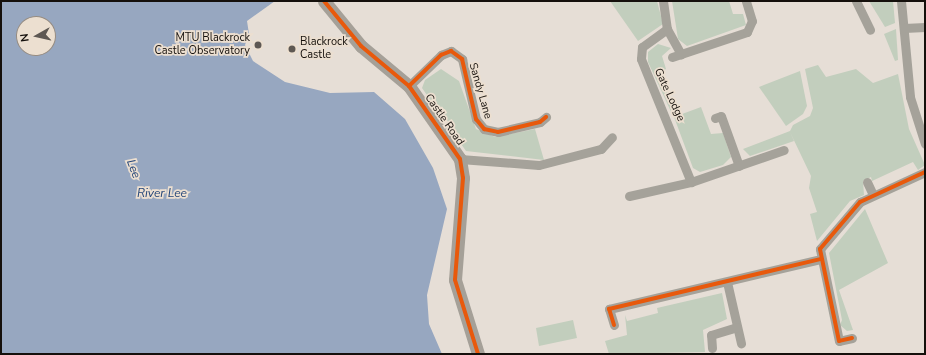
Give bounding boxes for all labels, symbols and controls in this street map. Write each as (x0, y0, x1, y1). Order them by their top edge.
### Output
north arrow (16, 16, 56, 56)
text: N (17, 32, 33, 43)
place label: MTU Blackrock Castle Observatory (155, 32, 250, 58)
place label: Blackrock Castle (300, 36, 348, 62)
marker: MTU Blackrock Castle Observatory (253, 40, 263, 50)
marker: Blackrock Castle (287, 44, 297, 54)
street label: Sandy Lane (466, 61, 494, 121)
street label: Gate Lodge (651, 66, 687, 124)
street label: Castle Road (421, 92, 467, 148)
water label: Lee (123, 157, 143, 181)
water label: River Lee (137, 187, 187, 201)

